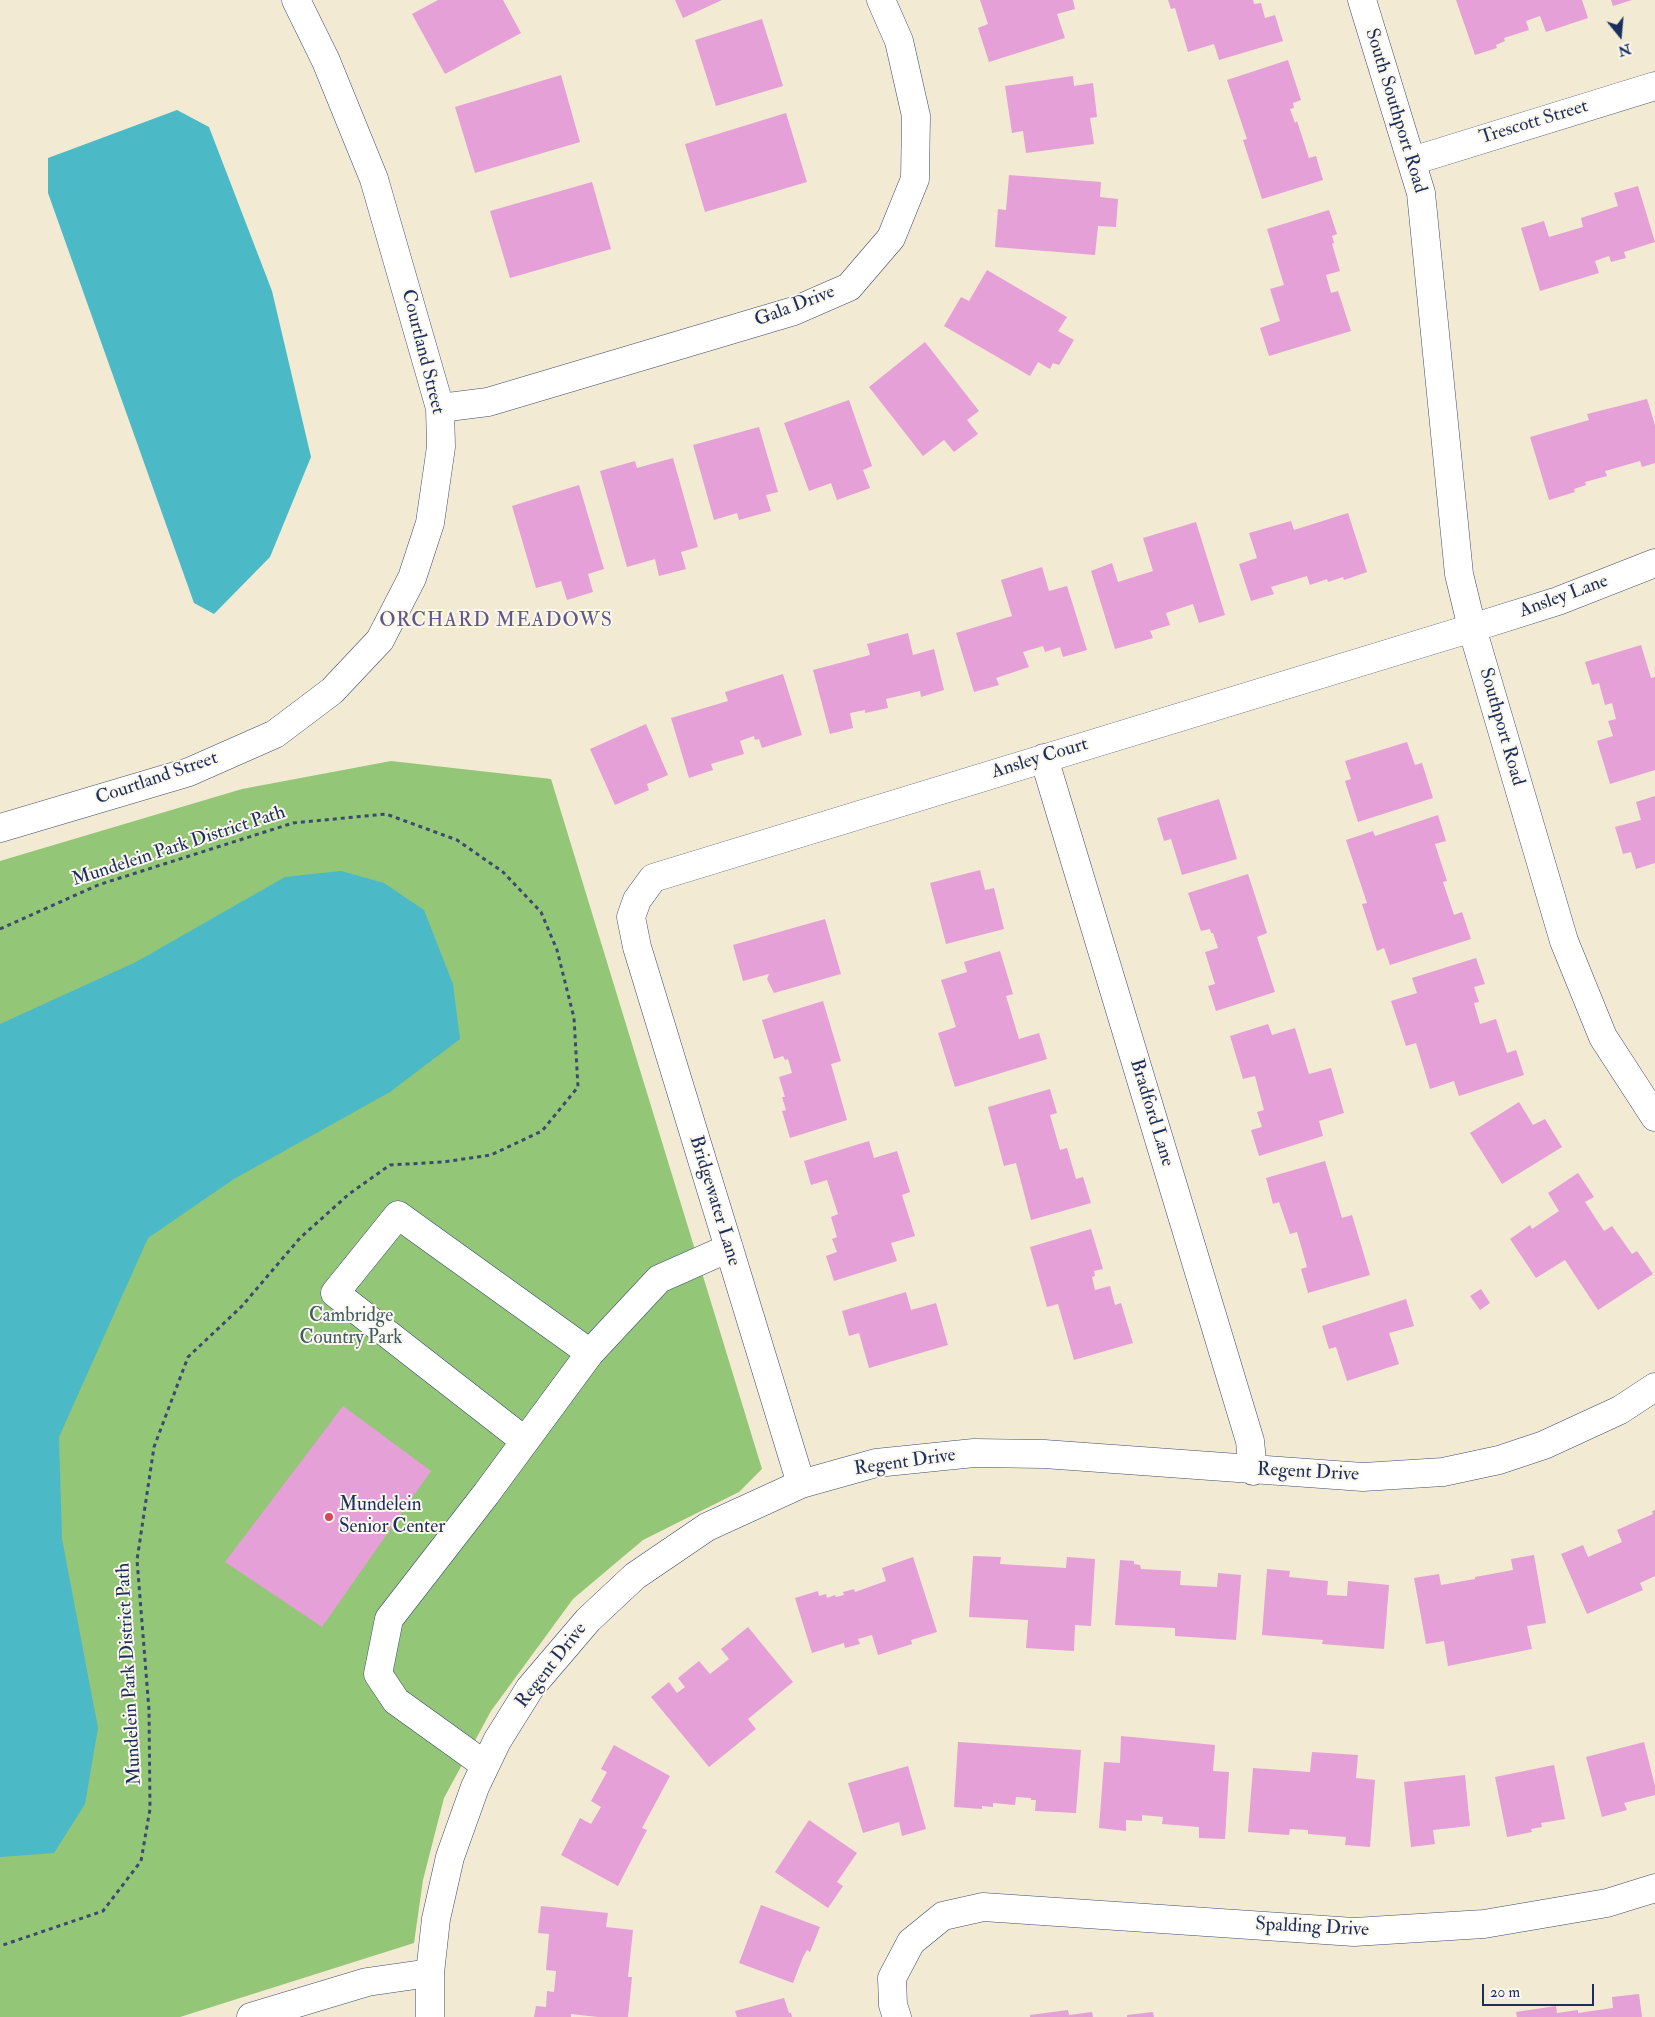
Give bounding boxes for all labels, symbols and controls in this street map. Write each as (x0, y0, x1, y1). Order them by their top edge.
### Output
north arrow (1595, 10, 1645, 60)
street label: South Southport Road (1359, 26, 1431, 196)
text: N (1616, 40, 1633, 60)
street label: Trescott Street (1477, 96, 1591, 150)
street label: Gala Drive (752, 281, 838, 333)
street label: Courtland Street (395, 287, 449, 417)
street label: Ansley Lane (1517, 570, 1611, 624)
district label: ORCHARD MEADOWS (377, 610, 615, 634)
street label: Southport Road (1473, 666, 1529, 788)
street label: Ansley Court (989, 734, 1091, 784)
street label: Courtland Street (93, 747, 221, 811)
street label: Mundelein Park District Path (70, 802, 288, 892)
street label: Bradford Lane (1124, 1056, 1178, 1170)
street label: Bridgewater Lane (683, 1133, 745, 1269)
park label: Cambridge Country Park (300, 1306, 402, 1350)
street label: Regent Drive (853, 1445, 957, 1481)
street label: Regent Drive (1256, 1459, 1360, 1487)
place label: Mundelein Senior Center (339, 1495, 445, 1539)
marker: Mundelein Senior Center (323, 1511, 335, 1523)
street label: Mundelein Park District Path (113, 1562, 147, 1786)
street label: Regent Drive (512, 1619, 592, 1713)
street label: Spalding Drive (1255, 1914, 1369, 1942)
scale bar (1485, 1974, 1598, 2006)
text: 20 m (1490, 1983, 1520, 2002)

